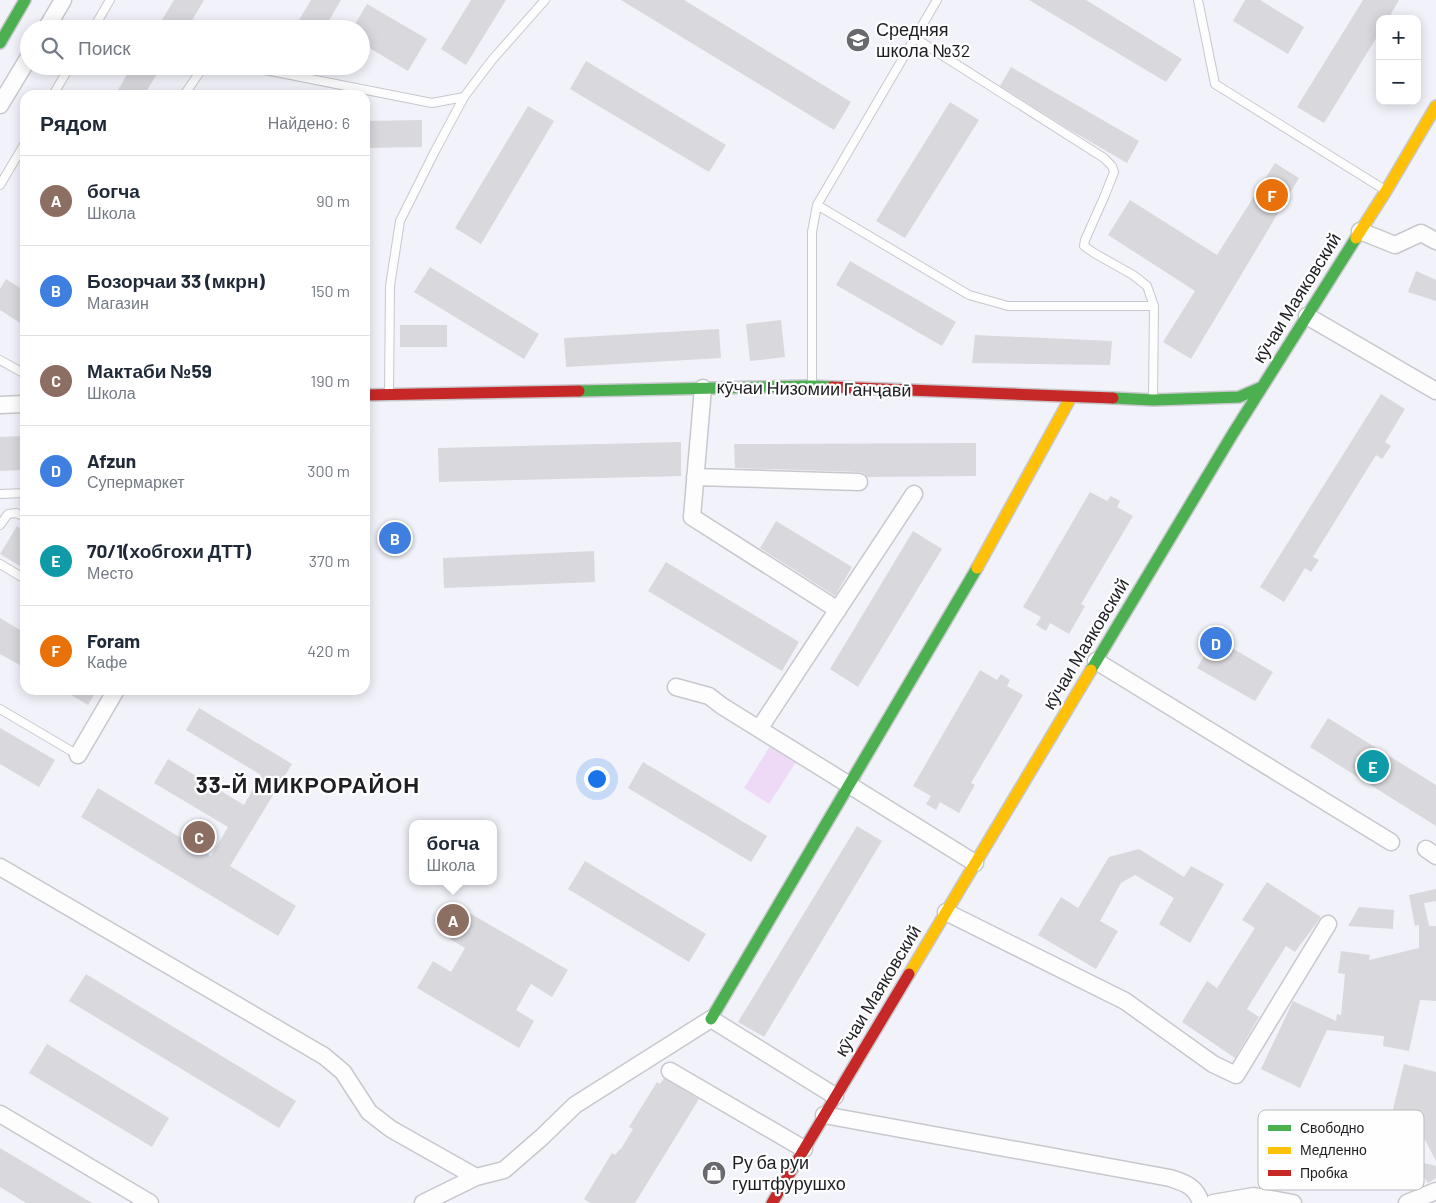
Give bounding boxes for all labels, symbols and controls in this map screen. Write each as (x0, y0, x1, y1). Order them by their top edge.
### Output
map controls (1376, 15, 1421, 105)
button: + (1376, 15, 1421, 60)
place label: Средняя школа №32 (876, 18, 970, 61)
search box (20, 20, 370, 75)
school or university icon: Средняя школа №32 (845, 27, 871, 53)
icon: search (38, 34, 66, 62)
text: Поиск (78, 36, 131, 59)
button: − (1376, 60, 1421, 105)
text: Рядом (40, 110, 107, 135)
text: Найдено: 6 (268, 113, 350, 132)
pin: F (1256, 176, 1288, 214)
text: богча (87, 179, 140, 202)
text: A (51, 191, 61, 210)
text: 90 m (316, 191, 350, 210)
text: Школа (87, 203, 136, 222)
street label: кӯчаи Маяковский (1247, 228, 1345, 367)
text: Бозорчаи 33 (мкрн) (87, 269, 265, 292)
text: B (51, 281, 61, 300)
text: 150 m (311, 281, 350, 300)
text: Магазин (87, 293, 149, 312)
text: Мактаби №59 (87, 359, 212, 382)
text: C (51, 371, 61, 390)
text: 190 m (311, 371, 350, 390)
street label: кӯчаи Низомии Ганҷавӣ (716, 375, 912, 401)
text: Школа (87, 383, 136, 402)
text: Afzun (87, 449, 136, 472)
text: D (51, 461, 61, 480)
text: 300 m (307, 461, 350, 480)
text: Супермаркет (87, 472, 185, 491)
pin: B (379, 519, 411, 557)
text: 70/1(хобгохи ДТТ) (87, 539, 251, 562)
text: E (51, 551, 61, 570)
text: 370 m (309, 551, 350, 570)
text: Место (87, 563, 133, 582)
street label: кӯчаи Маяковский (1037, 574, 1133, 713)
pin: D (1200, 624, 1232, 662)
text: Foram (87, 629, 140, 652)
text: F (52, 641, 60, 660)
text: 420 m (307, 641, 350, 660)
text: Кафе (87, 652, 127, 671)
pin: E (1357, 747, 1389, 785)
your location (584, 766, 610, 792)
district label: 33-Й МИКРОРАЙОН (196, 771, 420, 797)
pin: C (183, 818, 215, 856)
popup (409, 820, 497, 885)
text: богча (427, 831, 479, 854)
text: Школа (427, 855, 475, 874)
pin: A (437, 901, 469, 939)
street label: кӯчаи Маяковский (829, 921, 925, 1060)
legend (1258, 1110, 1424, 1190)
text: Свободно (1300, 1119, 1365, 1136)
text: Медленно (1300, 1141, 1367, 1158)
place label: Ру ба руи гуштфурушхо (732, 1151, 846, 1194)
shop icon: Ру ба руи гуштфурушхо (701, 1160, 727, 1186)
text: Пробка (1300, 1164, 1348, 1181)

